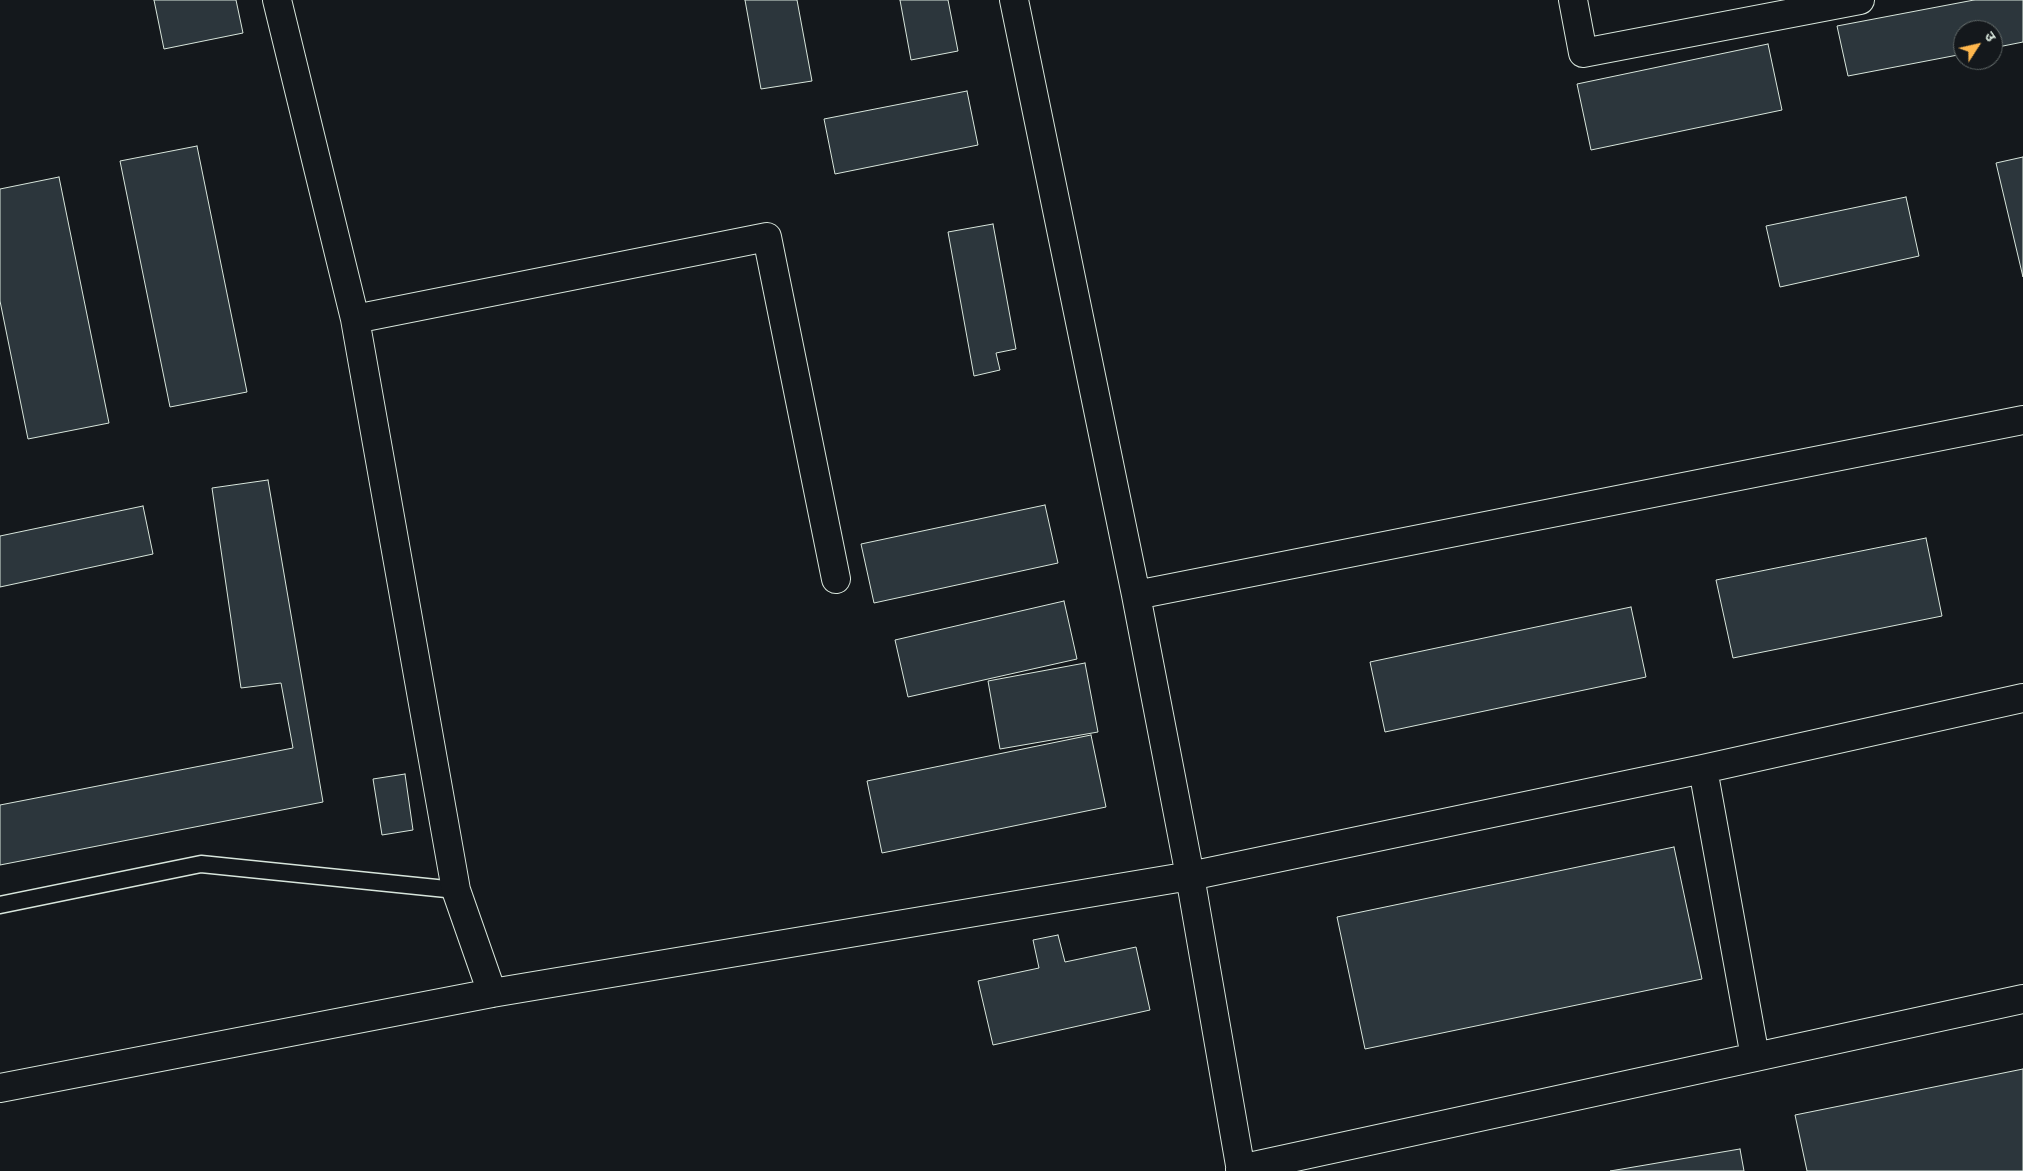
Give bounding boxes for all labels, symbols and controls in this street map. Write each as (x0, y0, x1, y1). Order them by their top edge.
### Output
north arrow (1953, 20, 2003, 70)
text: उ (1981, 29, 1998, 44)

